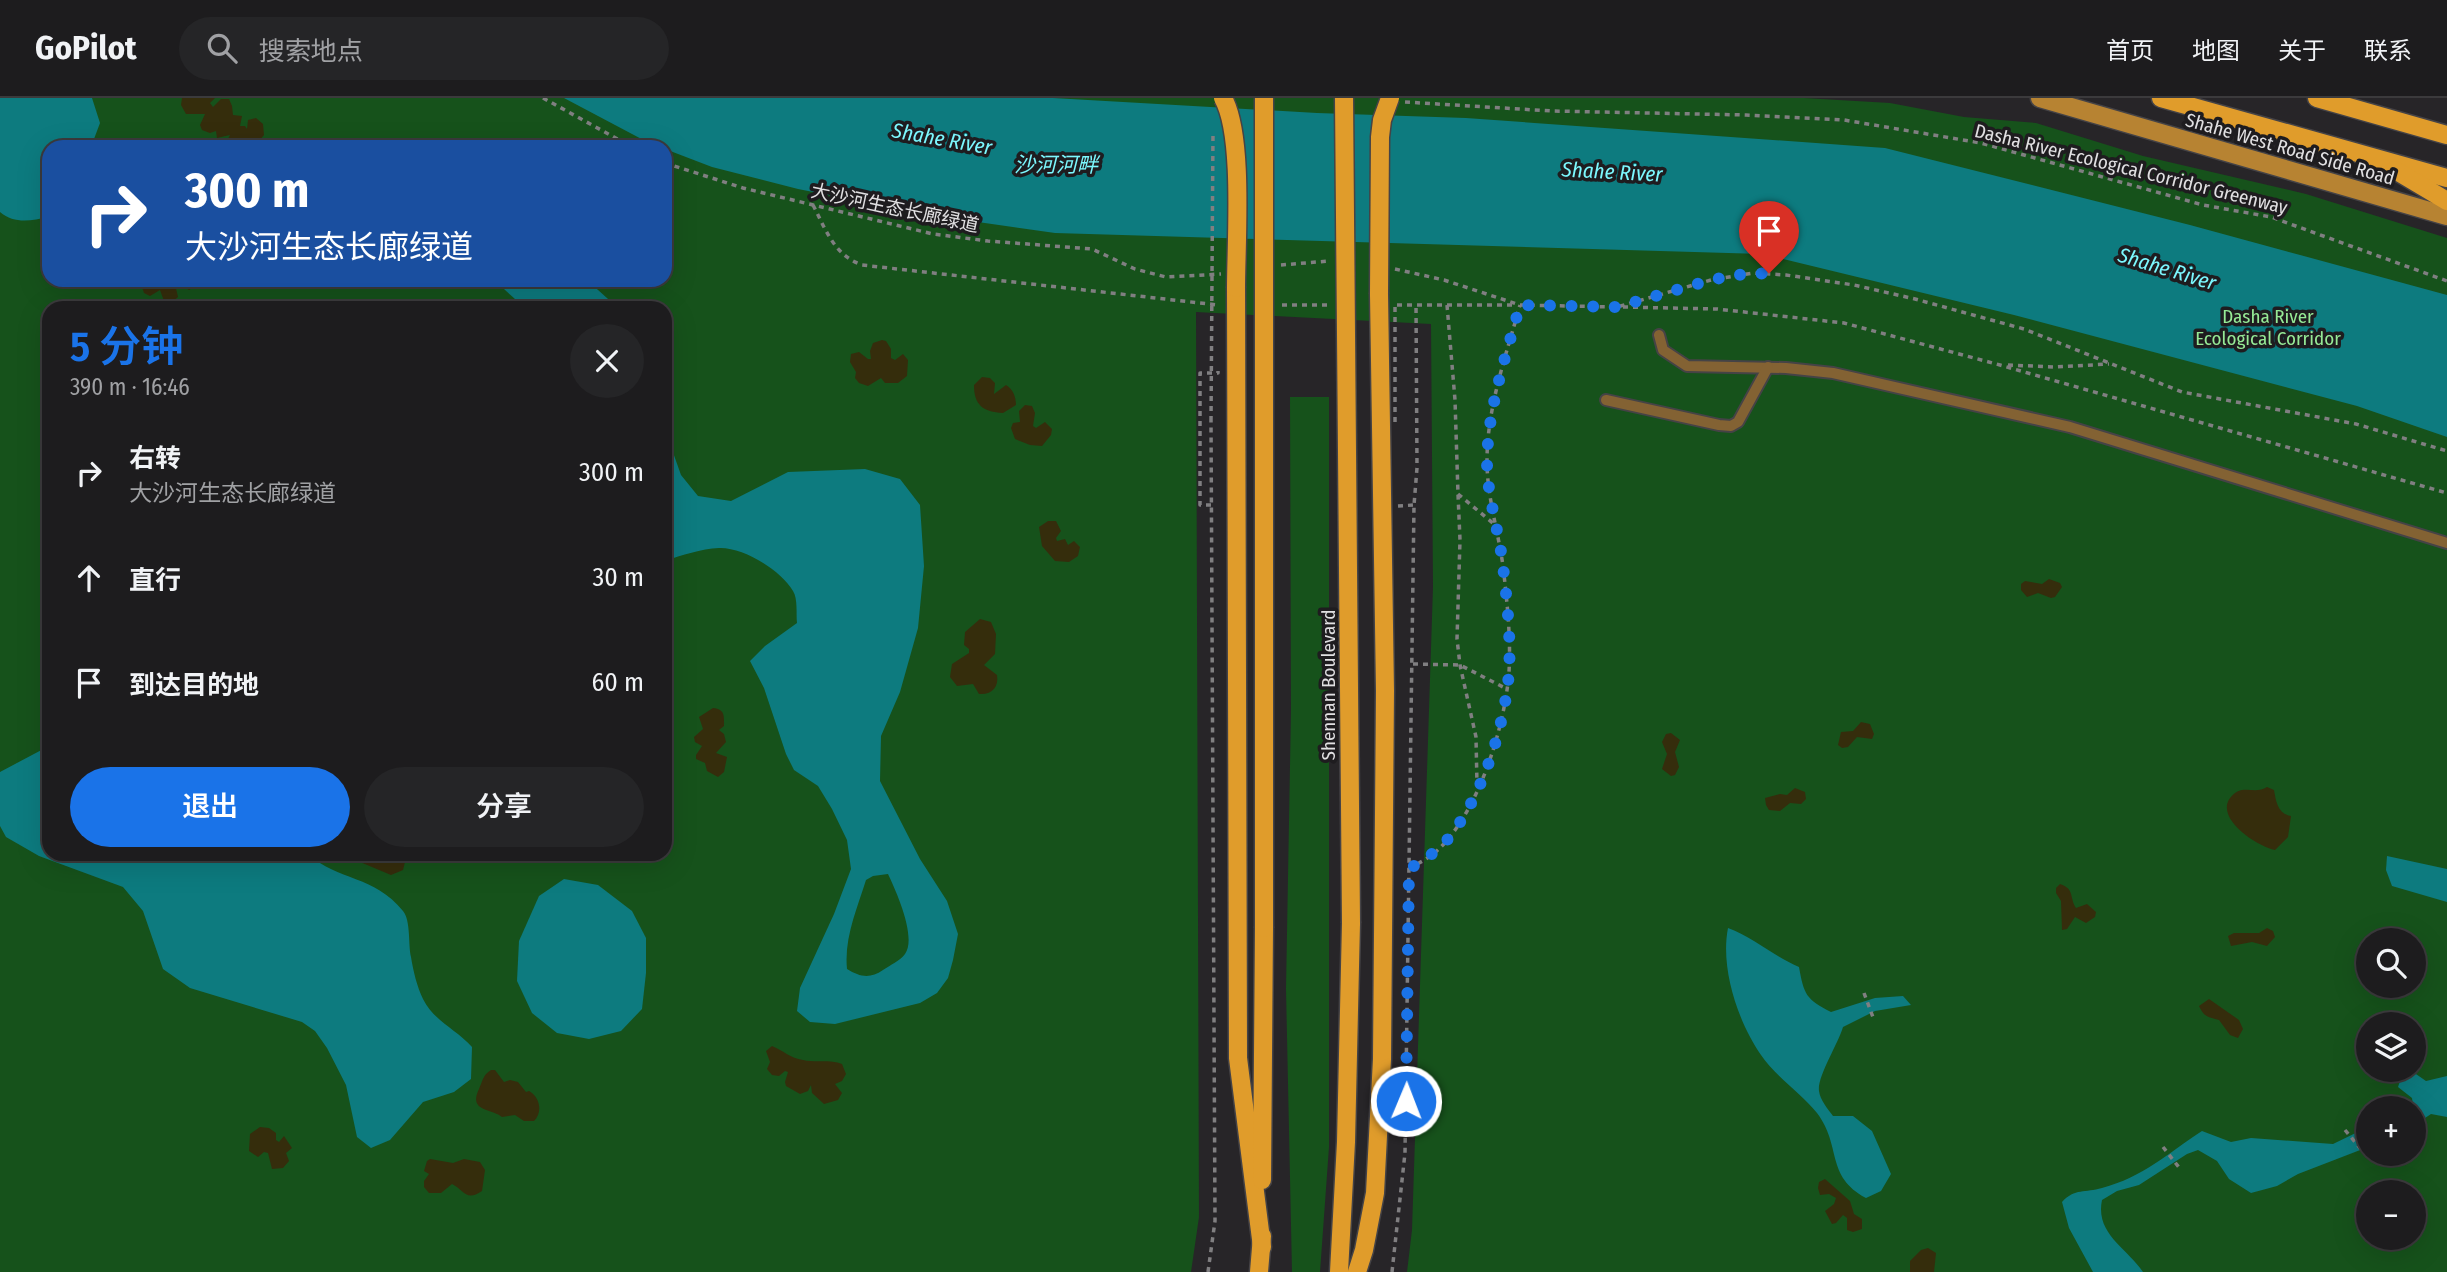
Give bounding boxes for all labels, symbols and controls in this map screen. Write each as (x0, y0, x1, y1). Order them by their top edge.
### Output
search box (179, 17, 669, 80)
text: GoPilot (35, 28, 137, 68)
icon: search (203, 29, 241, 67)
text: 搜索地点 (259, 36, 363, 67)
text: 首页 (2106, 37, 2154, 65)
text: 地图 (2192, 37, 2240, 65)
text: 关于 (2278, 37, 2326, 65)
text: 联系 (2364, 37, 2412, 65)
street label: Shahe West Road Side Road (2183, 108, 2397, 190)
water label: Shahe River (889, 117, 995, 161)
street label: Dasha River Ecological Corridor Greenway (1972, 119, 2290, 219)
water label: 沙河河畔 (1014, 152, 1101, 178)
water label: Shahe River (1560, 156, 1664, 188)
text: 300 m (185, 161, 309, 220)
icon: right (70, 168, 161, 259)
street label: 大沙河生态长廊绿道 (809, 179, 981, 237)
pin (1739, 201, 1799, 273)
icon: arrive (1750, 212, 1788, 250)
text: 大沙河生态长廊绿道 (185, 228, 473, 266)
water label: Shahe River (2114, 242, 2220, 296)
park label: Dasha River Ecological Corridor (2195, 305, 2341, 350)
text: 5 分钟 (70, 322, 183, 372)
button: close (570, 324, 644, 398)
text: 390 m · 16:46 (70, 373, 190, 401)
text: 右转 (129, 443, 181, 474)
icon: right (70, 454, 108, 492)
text: 300 m (579, 457, 644, 488)
text: 大沙河生态长廊绿道 (129, 479, 336, 507)
icon: ahead (70, 559, 108, 597)
text: 30 m (593, 562, 644, 593)
text: 直行 (129, 565, 181, 596)
street label: Shennan Boulevard (1317, 610, 1340, 760)
icon: arrive (70, 664, 108, 702)
text: 60 m (591, 667, 644, 698)
text: 到达目的地 (129, 670, 259, 701)
button: 退出 (70, 767, 350, 847)
button: 分享 (364, 767, 644, 847)
map controls (2356, 928, 2426, 1250)
button: search (2356, 928, 2426, 998)
button: layers (2356, 1012, 2426, 1082)
position arrow (1369, 1064, 1443, 1138)
button: + (2356, 1096, 2426, 1166)
button: − (2356, 1180, 2426, 1250)

